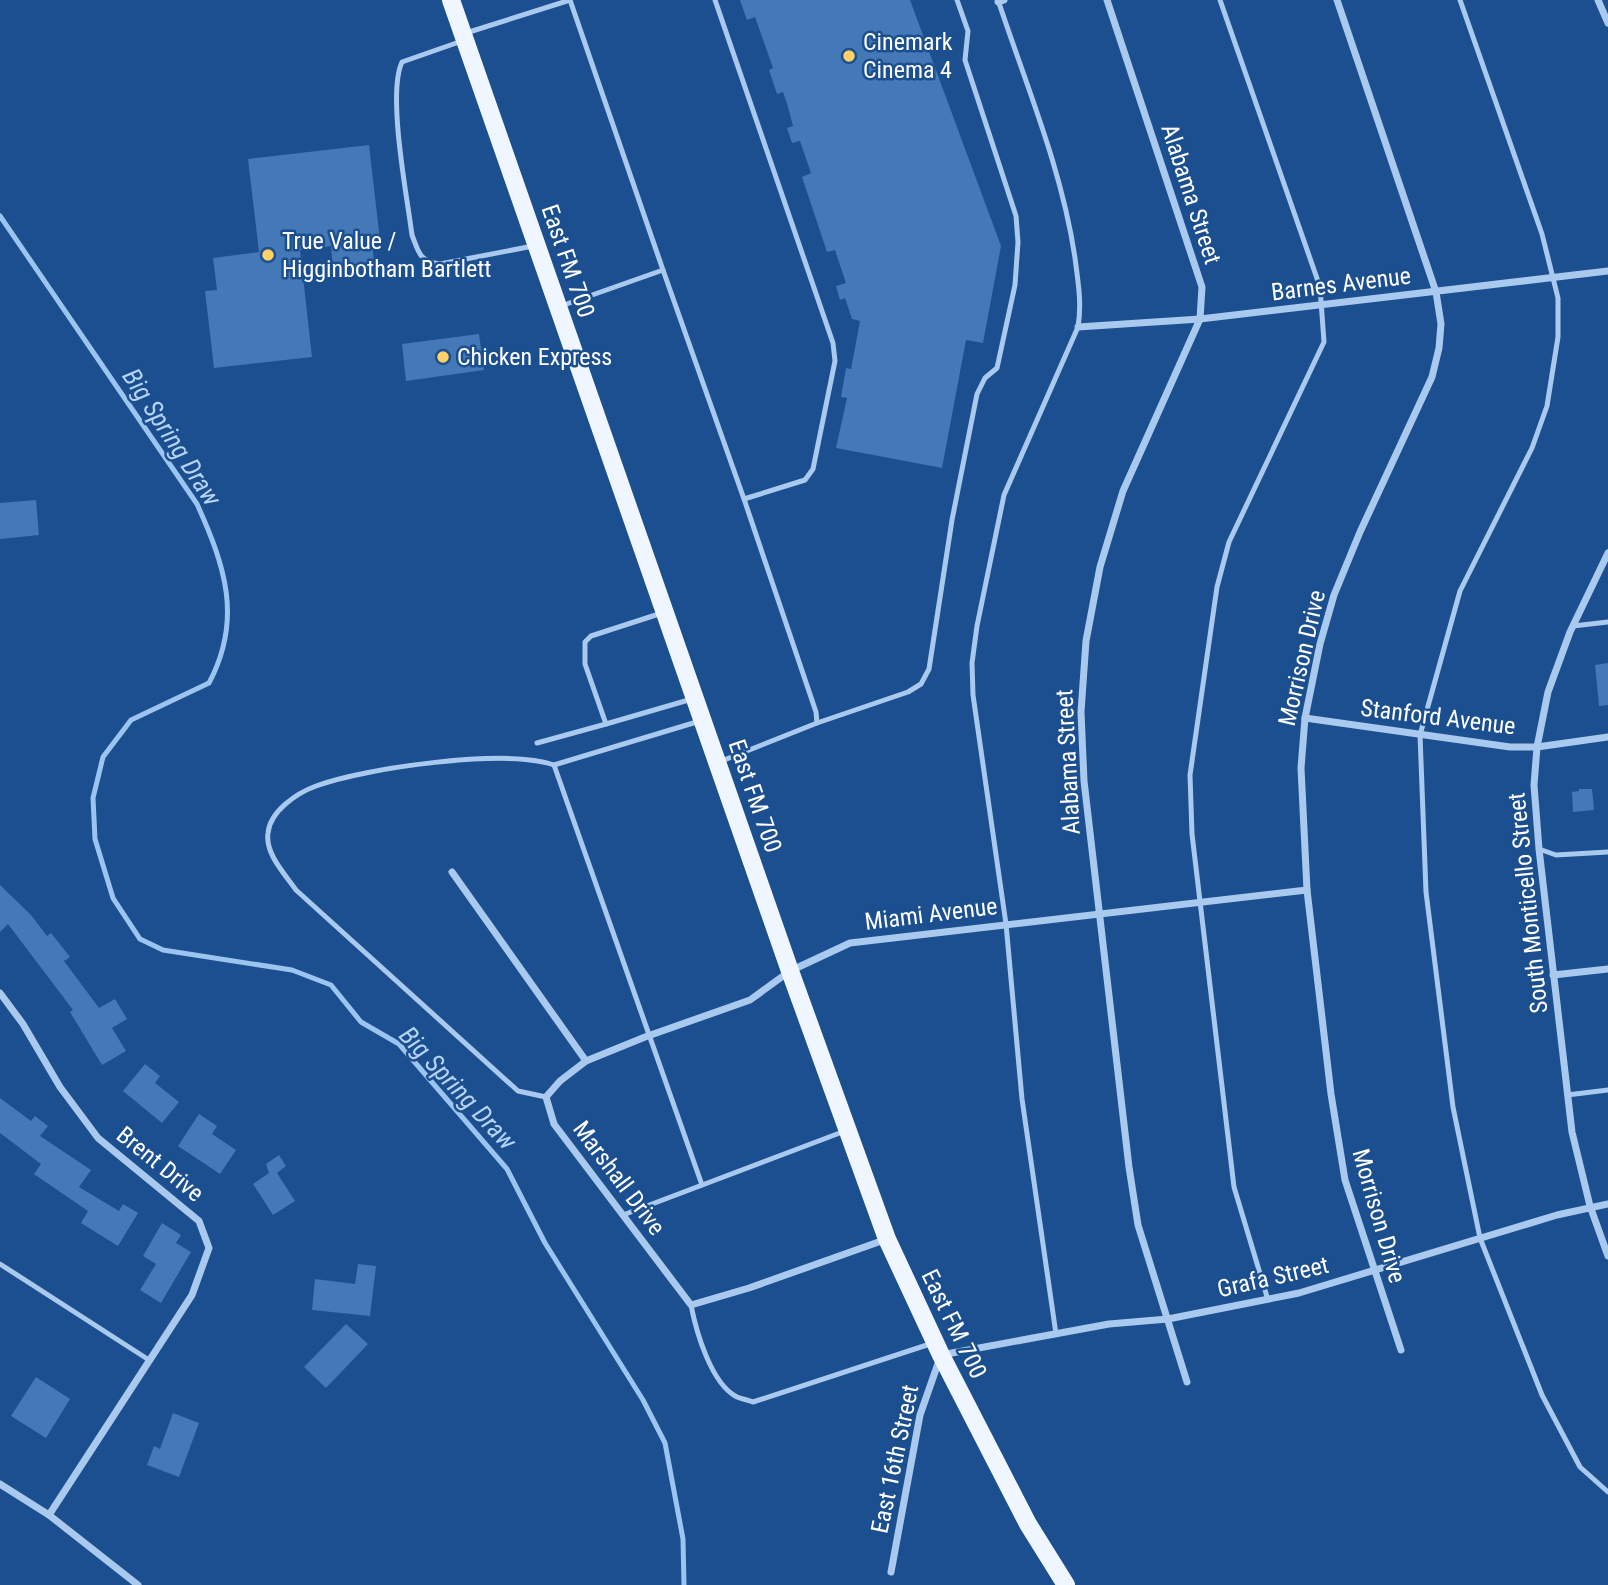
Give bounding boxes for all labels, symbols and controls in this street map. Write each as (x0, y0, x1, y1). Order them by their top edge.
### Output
place label: Cinemark Cinema 4 (863, 28, 953, 84)
marker: Cinemark Cinema 4 (841, 48, 857, 64)
street label: Alabama Street (1155, 120, 1227, 268)
street label: East FM 700 (536, 201, 600, 321)
place label: True Value / Higginbotham Bartlett (282, 227, 491, 283)
marker: True Value / Higginbotham Bartlett (260, 247, 276, 263)
street label: Barnes Avenue (1270, 262, 1412, 306)
place label: Chicken Express (457, 343, 612, 371)
marker: Chicken Express (435, 349, 451, 365)
water label: Big Spring Draw (117, 363, 228, 512)
street label: Morrison Drive (1273, 587, 1331, 729)
street label: Alabama Street (1050, 689, 1086, 835)
street label: Stanford Avenue (1359, 694, 1517, 740)
street label: East FM 700 (723, 736, 787, 856)
street label: South Monticello Street (1502, 791, 1554, 1015)
street label: Miami Avenue (863, 892, 999, 936)
water label: Big Spring Draw (393, 1020, 523, 1156)
street label: Marshall Drive (567, 1116, 671, 1240)
street label: Brent Drive (111, 1121, 209, 1207)
street label: Morrison Drive (1346, 1146, 1412, 1286)
street label: Grafa Street (1215, 1251, 1331, 1303)
street label: East FM 700 (916, 1265, 992, 1383)
street label: East 16th Street (866, 1382, 924, 1536)

